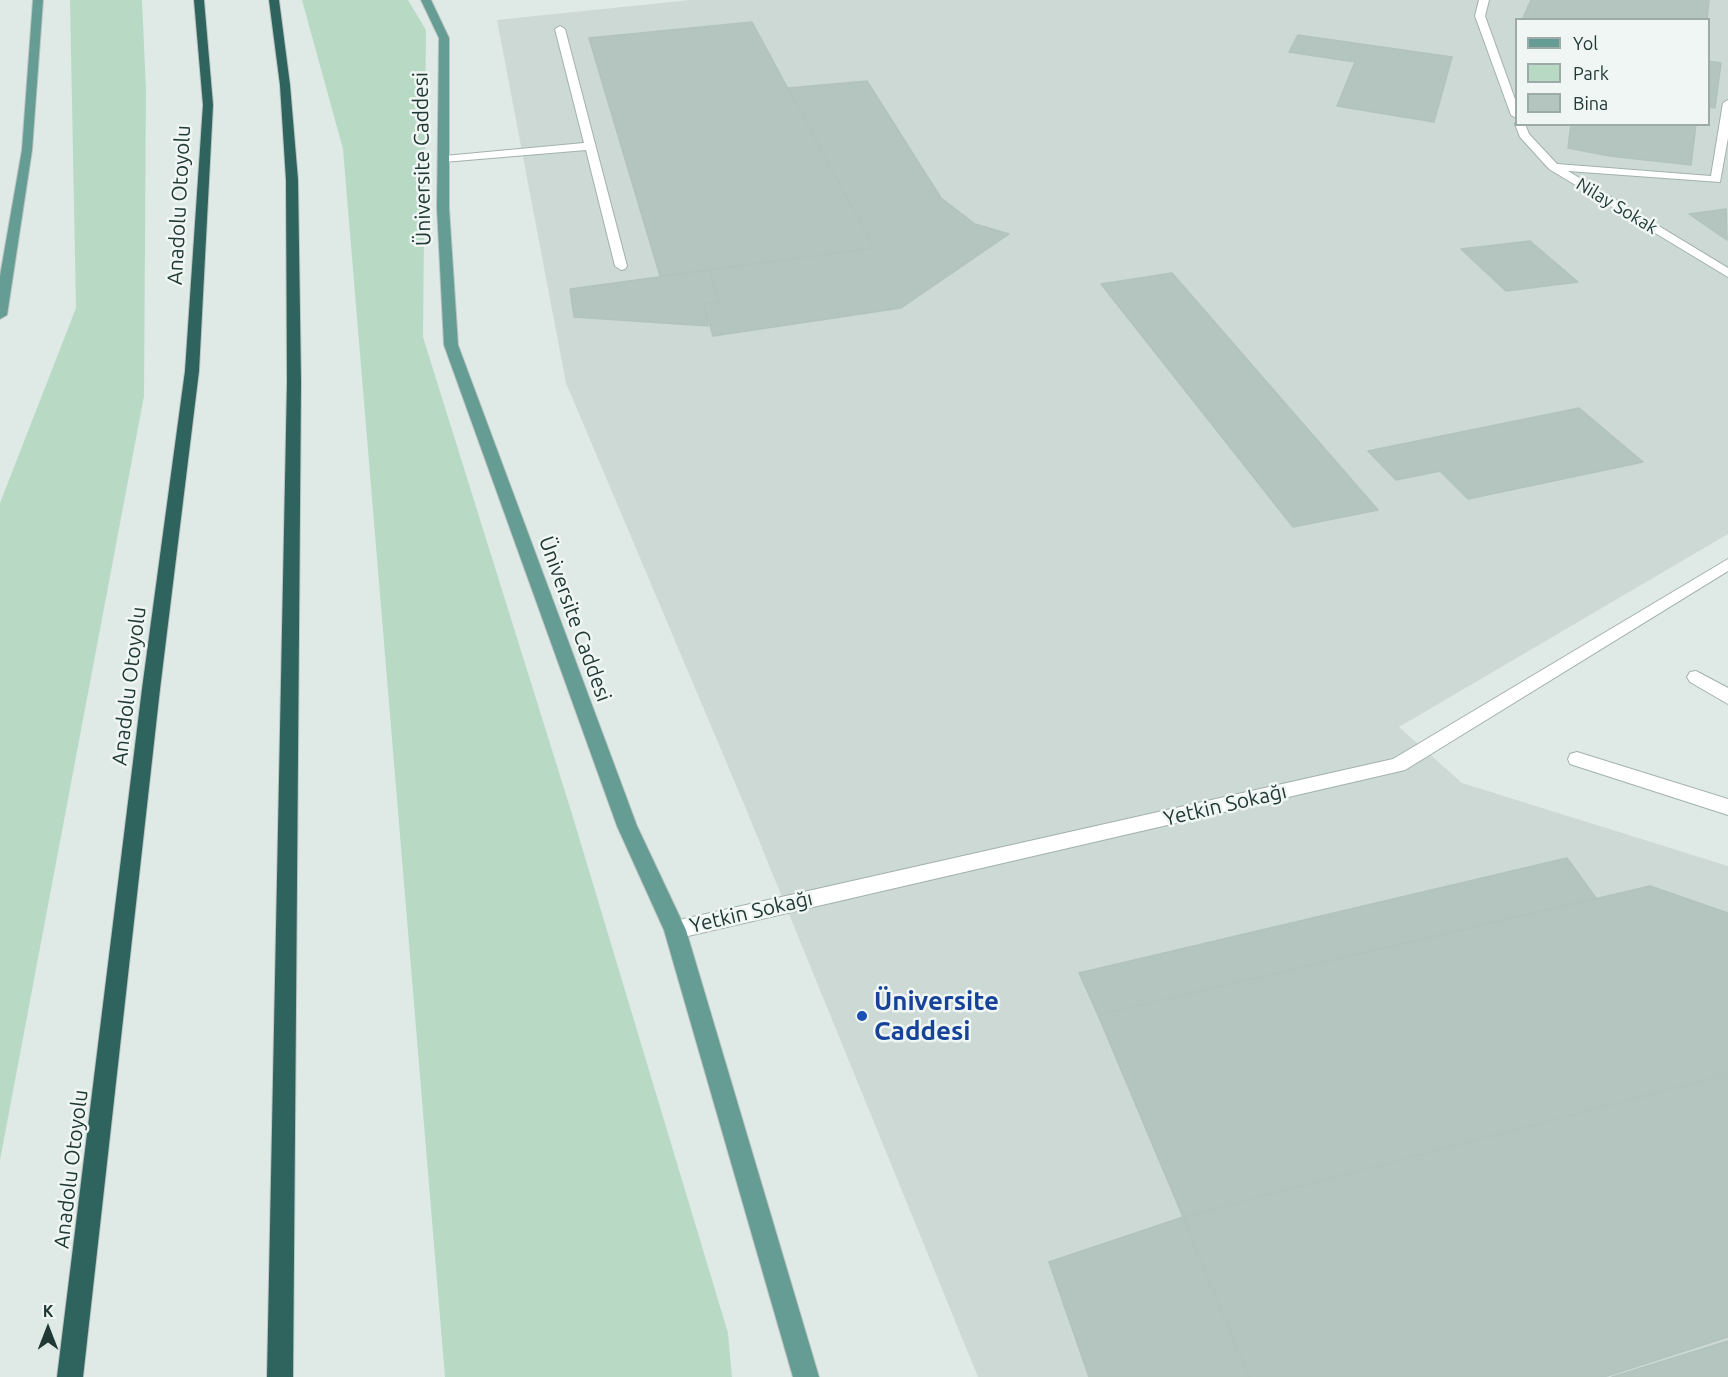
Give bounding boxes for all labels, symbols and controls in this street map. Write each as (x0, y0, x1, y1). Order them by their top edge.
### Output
legend (1515, 18, 1710, 126)
text: Yol (1573, 33, 1598, 53)
text: Park (1573, 63, 1609, 83)
street label: Üniversite Caddesi (408, 72, 436, 246)
text: Bina (1573, 93, 1608, 113)
street label: Anadolu Otoyolu (162, 124, 196, 286)
street label: Nilay Sokak (1572, 173, 1662, 239)
street label: Üniversite Caddesi (533, 533, 617, 705)
street label: Anadolu Otoyolu (107, 605, 151, 767)
street label: Yetkin Sokağı (1161, 779, 1289, 831)
street label: Yetkin Sokağı (687, 886, 815, 938)
place label: Üniversite Caddesi (874, 985, 999, 1046)
marker: Üniversite Caddesi (855, 1009, 869, 1023)
street label: Anadolu Otoyolu (49, 1088, 93, 1250)
north arrow (18, 1299, 78, 1359)
text: K (43, 1302, 53, 1320)

